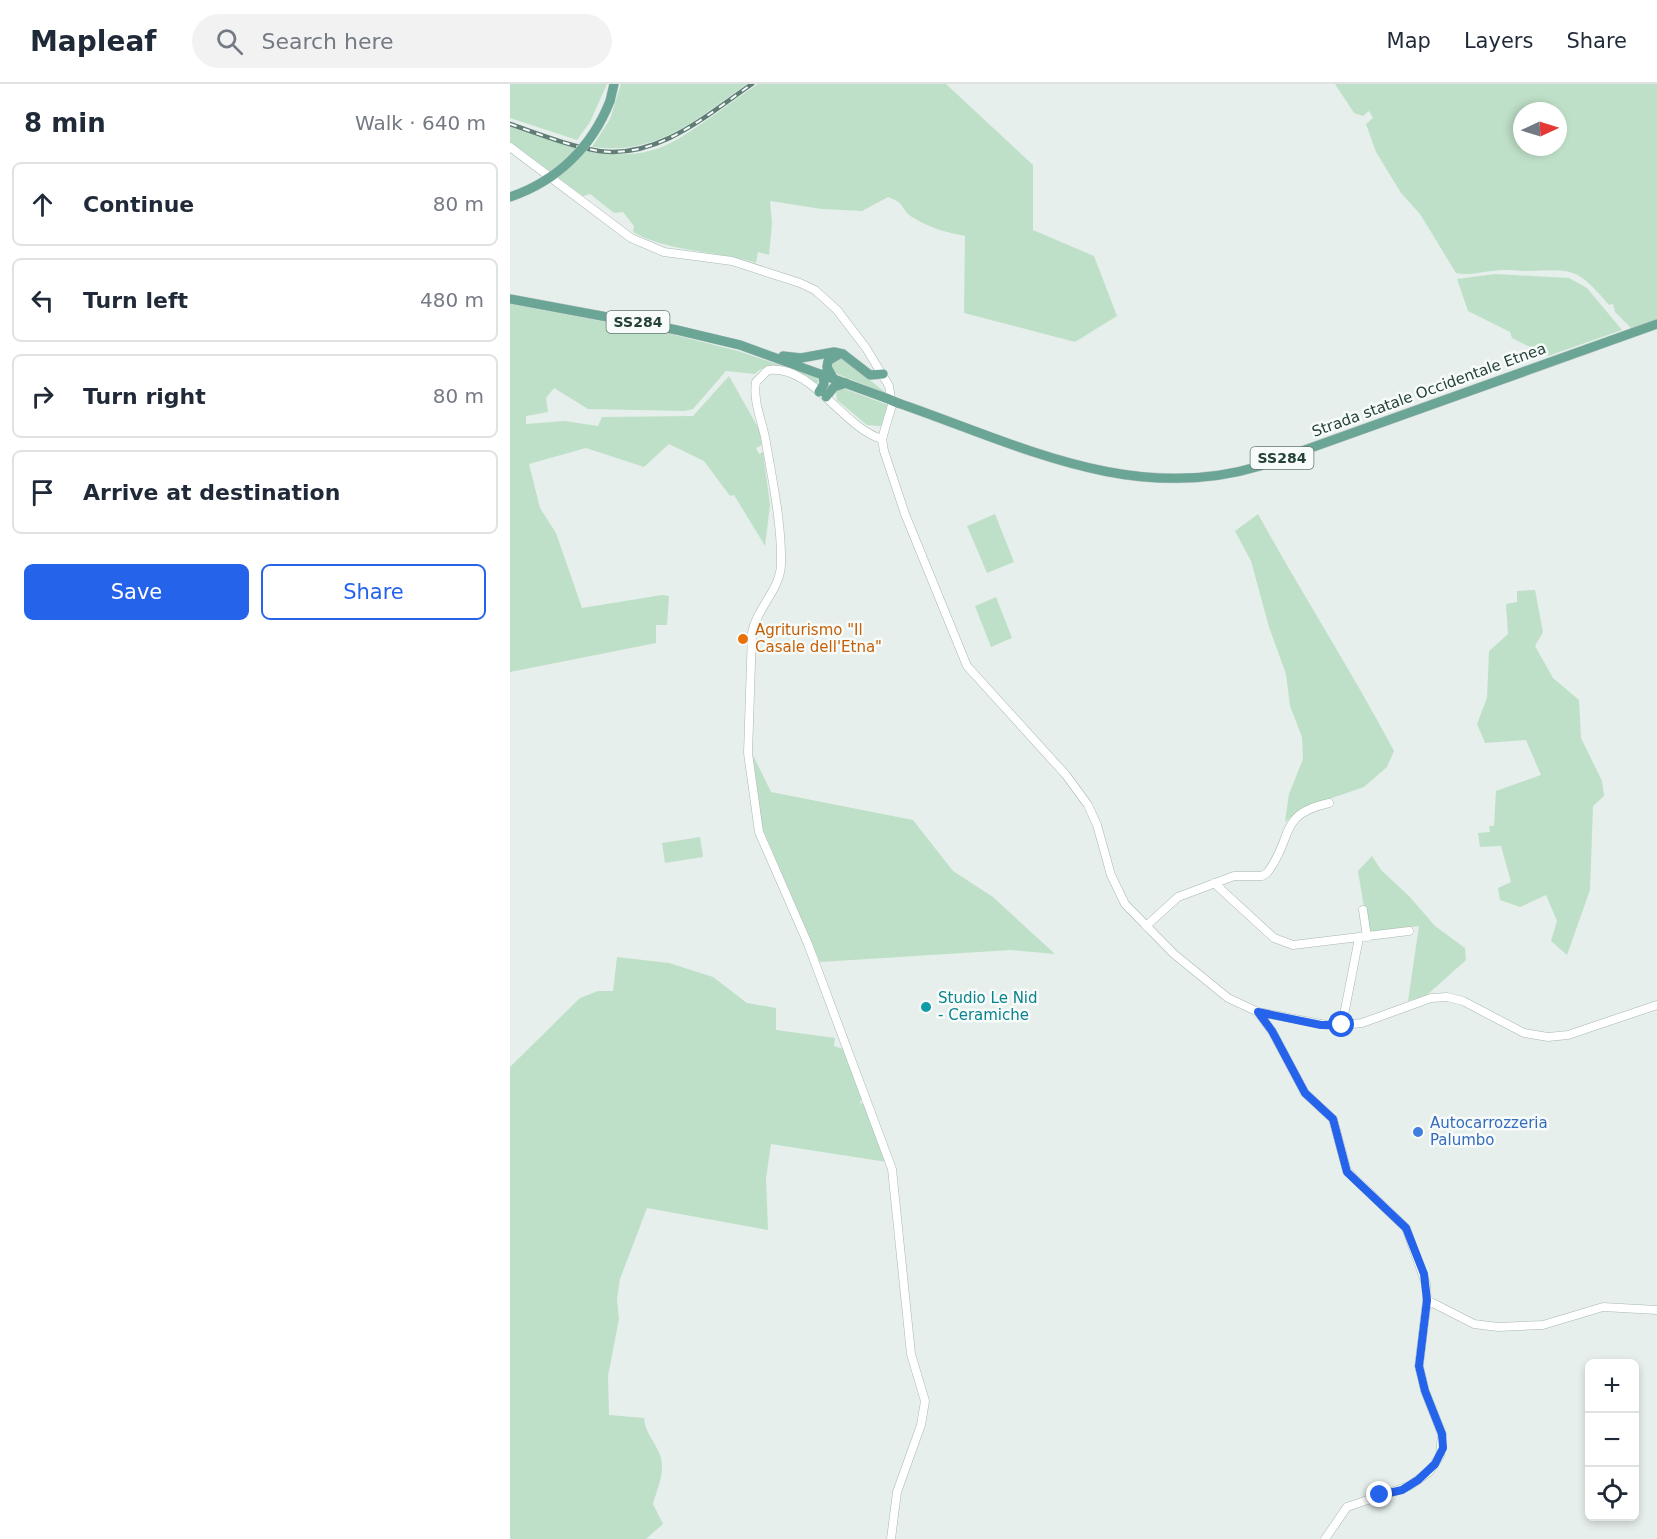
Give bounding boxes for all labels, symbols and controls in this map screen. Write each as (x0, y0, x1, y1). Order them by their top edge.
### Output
search box (192, 14, 612, 68)
text: Mapleaf (30, 25, 156, 58)
icon: search (213, 25, 246, 58)
text: Search here (261, 29, 394, 54)
text: Map (1387, 29, 1431, 53)
text: Layers (1464, 29, 1533, 53)
text: Share (1566, 29, 1627, 53)
north arrow (1513, 102, 1567, 156)
text: 8 min (24, 108, 106, 138)
text: Walk · 640 m (355, 111, 486, 135)
icon: ahead (26, 188, 59, 221)
text: Continue (83, 192, 194, 217)
text: 80 m (433, 192, 484, 216)
icon: left (26, 284, 59, 317)
text: Turn left (83, 288, 188, 313)
text: 480 m (420, 288, 484, 312)
road number: SS284 (606, 311, 670, 333)
street label: Strada statale Occidentale Etnea (1310, 339, 1548, 441)
icon: right (26, 380, 59, 413)
text: Turn right (83, 384, 206, 409)
text: 80 m (433, 384, 484, 408)
road number: SS284 (1250, 447, 1314, 469)
icon: arrive (26, 476, 59, 509)
text: Arrive at destination (83, 480, 340, 505)
button: Save (24, 564, 249, 620)
button: Share (261, 564, 486, 620)
place label: Agriturismo "Il Casale dell'Etna" (755, 621, 882, 656)
marker: Agriturismo "Il Casale dell'Etna" (736, 632, 750, 646)
place label: Studio Le Nid - Ceramiche (938, 989, 1038, 1024)
marker: Studio Le Nid - Ceramiche (919, 1000, 933, 1014)
route start (1328, 1011, 1354, 1037)
place label: Autocarrozzeria Palumbo (1430, 1114, 1548, 1149)
marker: Autocarrozzeria Palumbo (1411, 1125, 1425, 1139)
map controls (1585, 1359, 1639, 1521)
button: + (1585, 1359, 1639, 1413)
button: − (1585, 1413, 1639, 1467)
button: locate (1585, 1467, 1639, 1521)
route end (1366, 1481, 1392, 1507)

